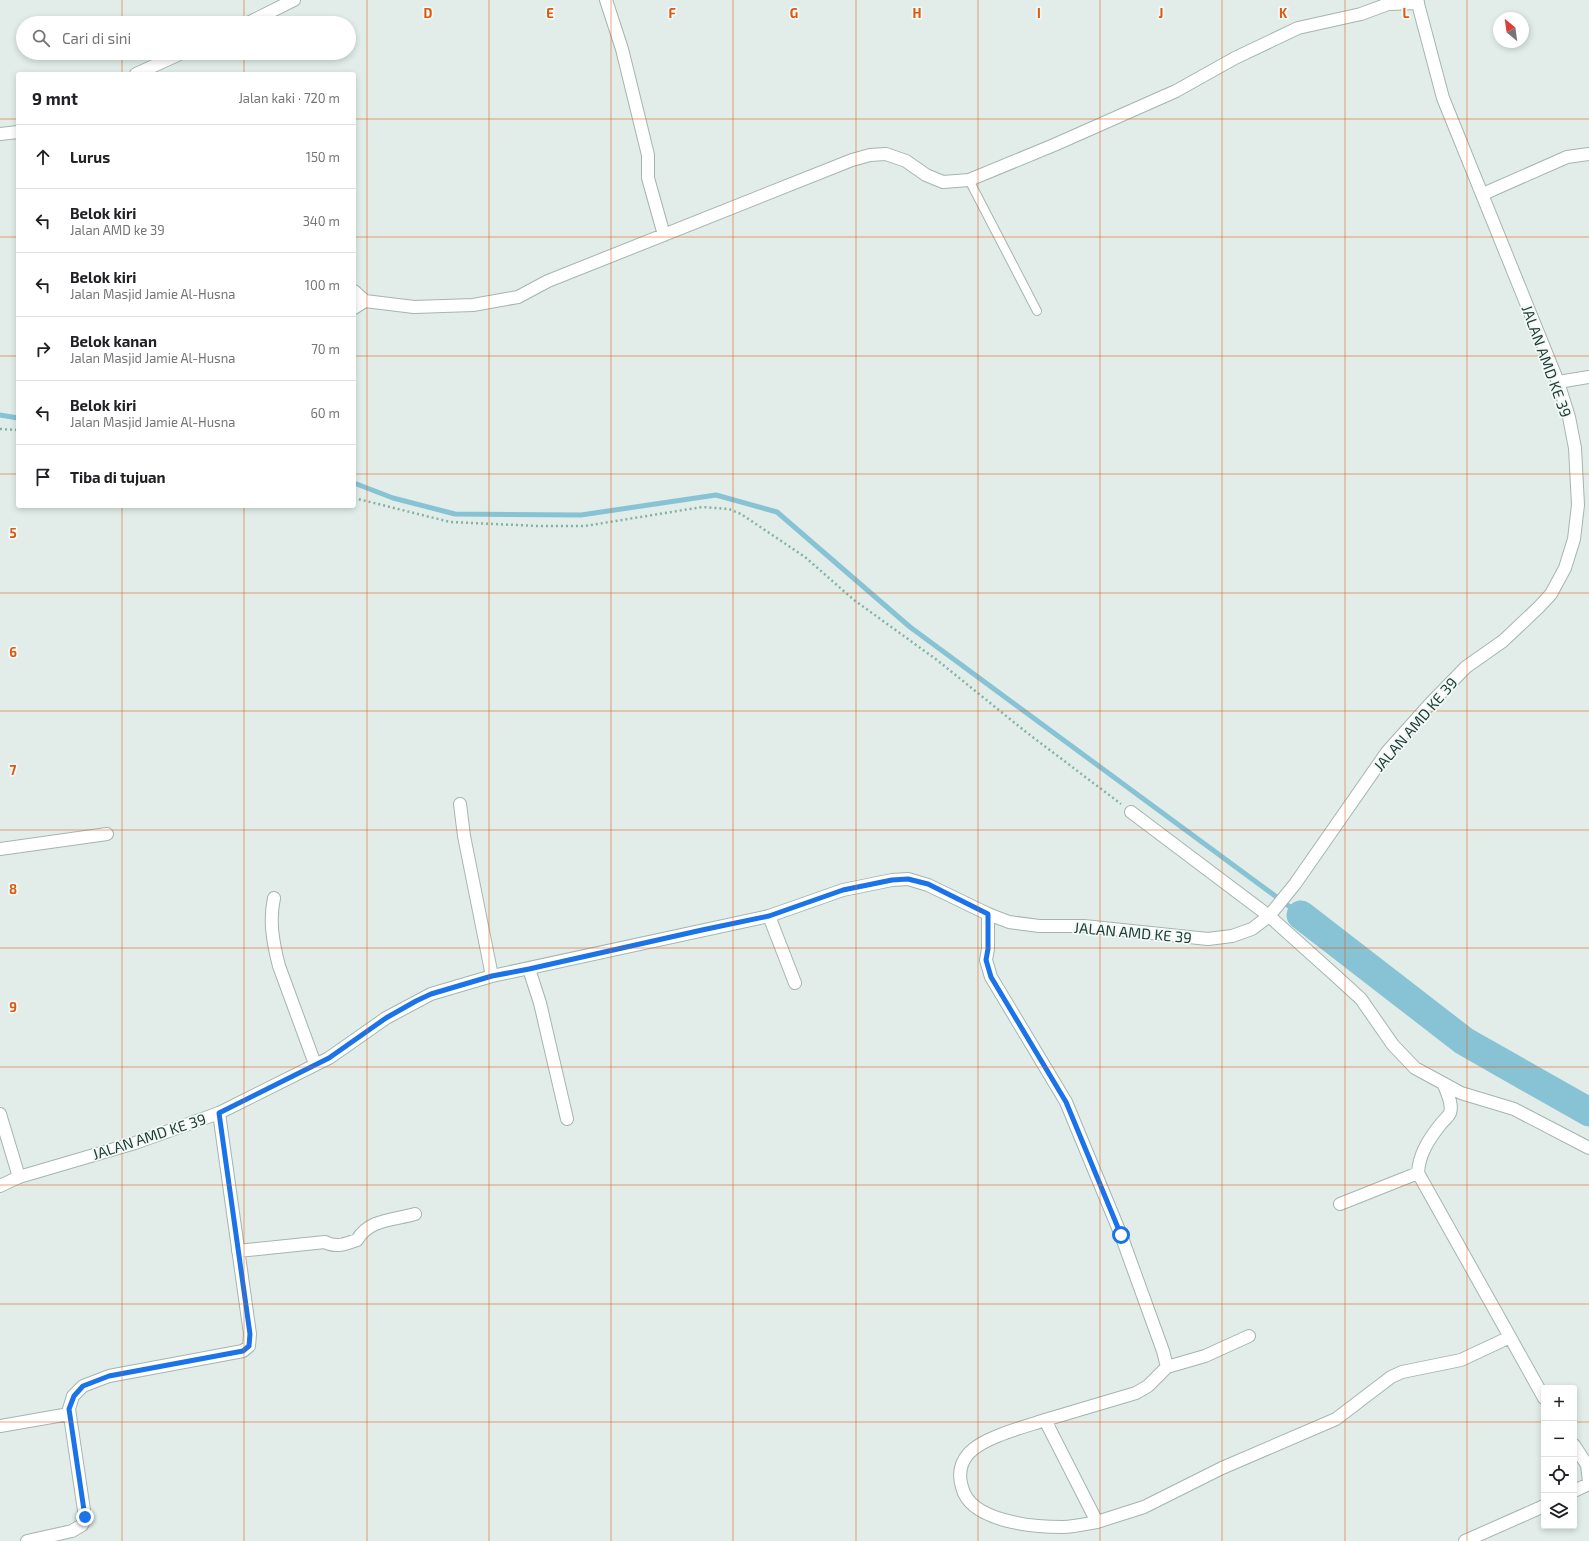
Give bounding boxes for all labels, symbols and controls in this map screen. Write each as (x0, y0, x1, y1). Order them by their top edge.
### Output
text: D (424, 5, 433, 21)
text: E (546, 5, 554, 21)
text: F (668, 5, 676, 21)
text: G (790, 5, 798, 21)
text: H (913, 5, 922, 21)
text: I (1037, 5, 1041, 21)
text: J (1159, 5, 1163, 21)
text: K (1279, 5, 1288, 21)
text: L (1403, 5, 1410, 21)
north arrow (1493, 12, 1529, 48)
search box (16, 16, 356, 60)
icon: search (30, 27, 52, 49)
text: Cari di sini (62, 29, 131, 47)
text: 9 mnt (32, 88, 78, 108)
text: Jalan kaki · 720 m (238, 90, 340, 106)
icon: ahead (32, 146, 54, 168)
text: Lurus (70, 148, 110, 166)
text: 150 m (306, 149, 340, 165)
text: Belok kiri (70, 204, 136, 222)
icon: left (32, 210, 54, 232)
text: 340 m (303, 213, 340, 229)
text: Jalan AMD ke 39 (70, 222, 165, 238)
text: Belok kiri (70, 268, 136, 286)
icon: left (32, 274, 54, 296)
text: 100 m (305, 277, 340, 293)
text: Jalan Masjid Jamie Al-Husna (70, 286, 235, 302)
street label: JALAN AMD KE 39 (1518, 302, 1576, 420)
text: Belok kanan (70, 332, 157, 350)
icon: right (32, 338, 54, 360)
text: 70 m (311, 341, 340, 357)
text: Jalan Masjid Jamie Al-Husna (70, 350, 235, 366)
text: Belok kiri (70, 396, 136, 414)
icon: left (32, 402, 54, 424)
text: 60 m (310, 405, 340, 421)
text: Jalan Masjid Jamie Al-Husna (70, 414, 235, 430)
icon: arrive (32, 466, 54, 488)
text: Tiba di tujuan (70, 468, 166, 486)
text: 5 (9, 525, 17, 541)
text: 6 (9, 644, 17, 660)
street label: JALAN AMD KE 39 (1369, 673, 1461, 775)
text: 7 (10, 762, 17, 778)
text: 8 (9, 881, 17, 897)
street label: JALAN AMD KE 39 (1073, 918, 1193, 946)
text: 9 (9, 999, 17, 1015)
street label: JALAN AMD KE 39 (90, 1109, 208, 1163)
route start (1112, 1226, 1130, 1244)
map controls (1541, 1385, 1577, 1529)
button: + (1541, 1385, 1577, 1421)
button: − (1541, 1421, 1577, 1457)
button: locate (1541, 1457, 1577, 1493)
button: layers (1541, 1493, 1577, 1529)
route end (76, 1508, 94, 1526)

